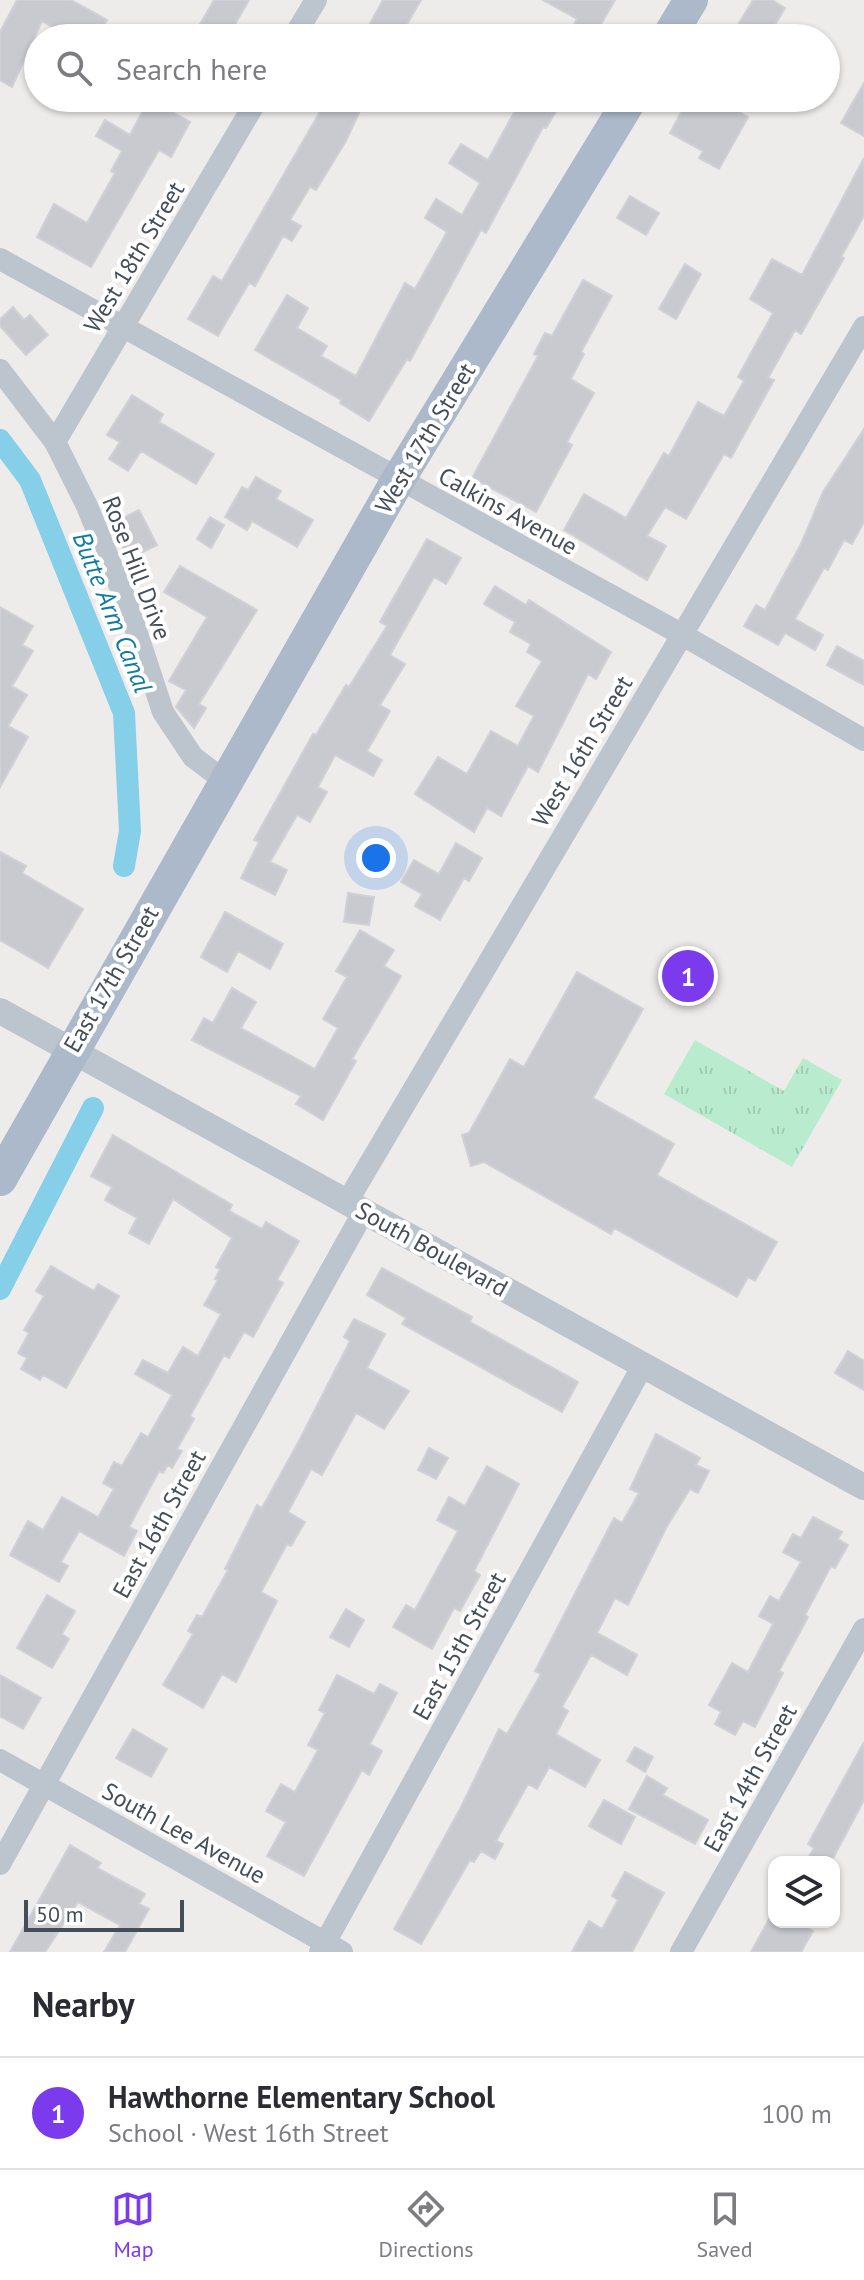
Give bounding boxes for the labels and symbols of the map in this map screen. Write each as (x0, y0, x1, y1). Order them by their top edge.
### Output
street label: West 18th Street (77, 176, 191, 338)
street label: West 17th Street (368, 357, 482, 519)
street label: Calkins Avenue (433, 460, 583, 562)
street label: Rose Hill Drive (95, 492, 179, 644)
water label: Butte Arm Canal (66, 527, 160, 697)
street label: West 16th Street (525, 670, 639, 832)
your location (356, 838, 396, 878)
street label: East 17th Street (57, 900, 165, 1058)
pin: 1 (662, 946, 714, 1006)
street label: South Boulevard (350, 1194, 514, 1304)
street label: East 16th Street (106, 1445, 212, 1603)
street label: East 15th Street (406, 1567, 512, 1725)
street label: East 14th Street (697, 1699, 803, 1857)
street label: South Lee Avenue (97, 1775, 271, 1891)
scale bar (24, 1896, 184, 1932)

